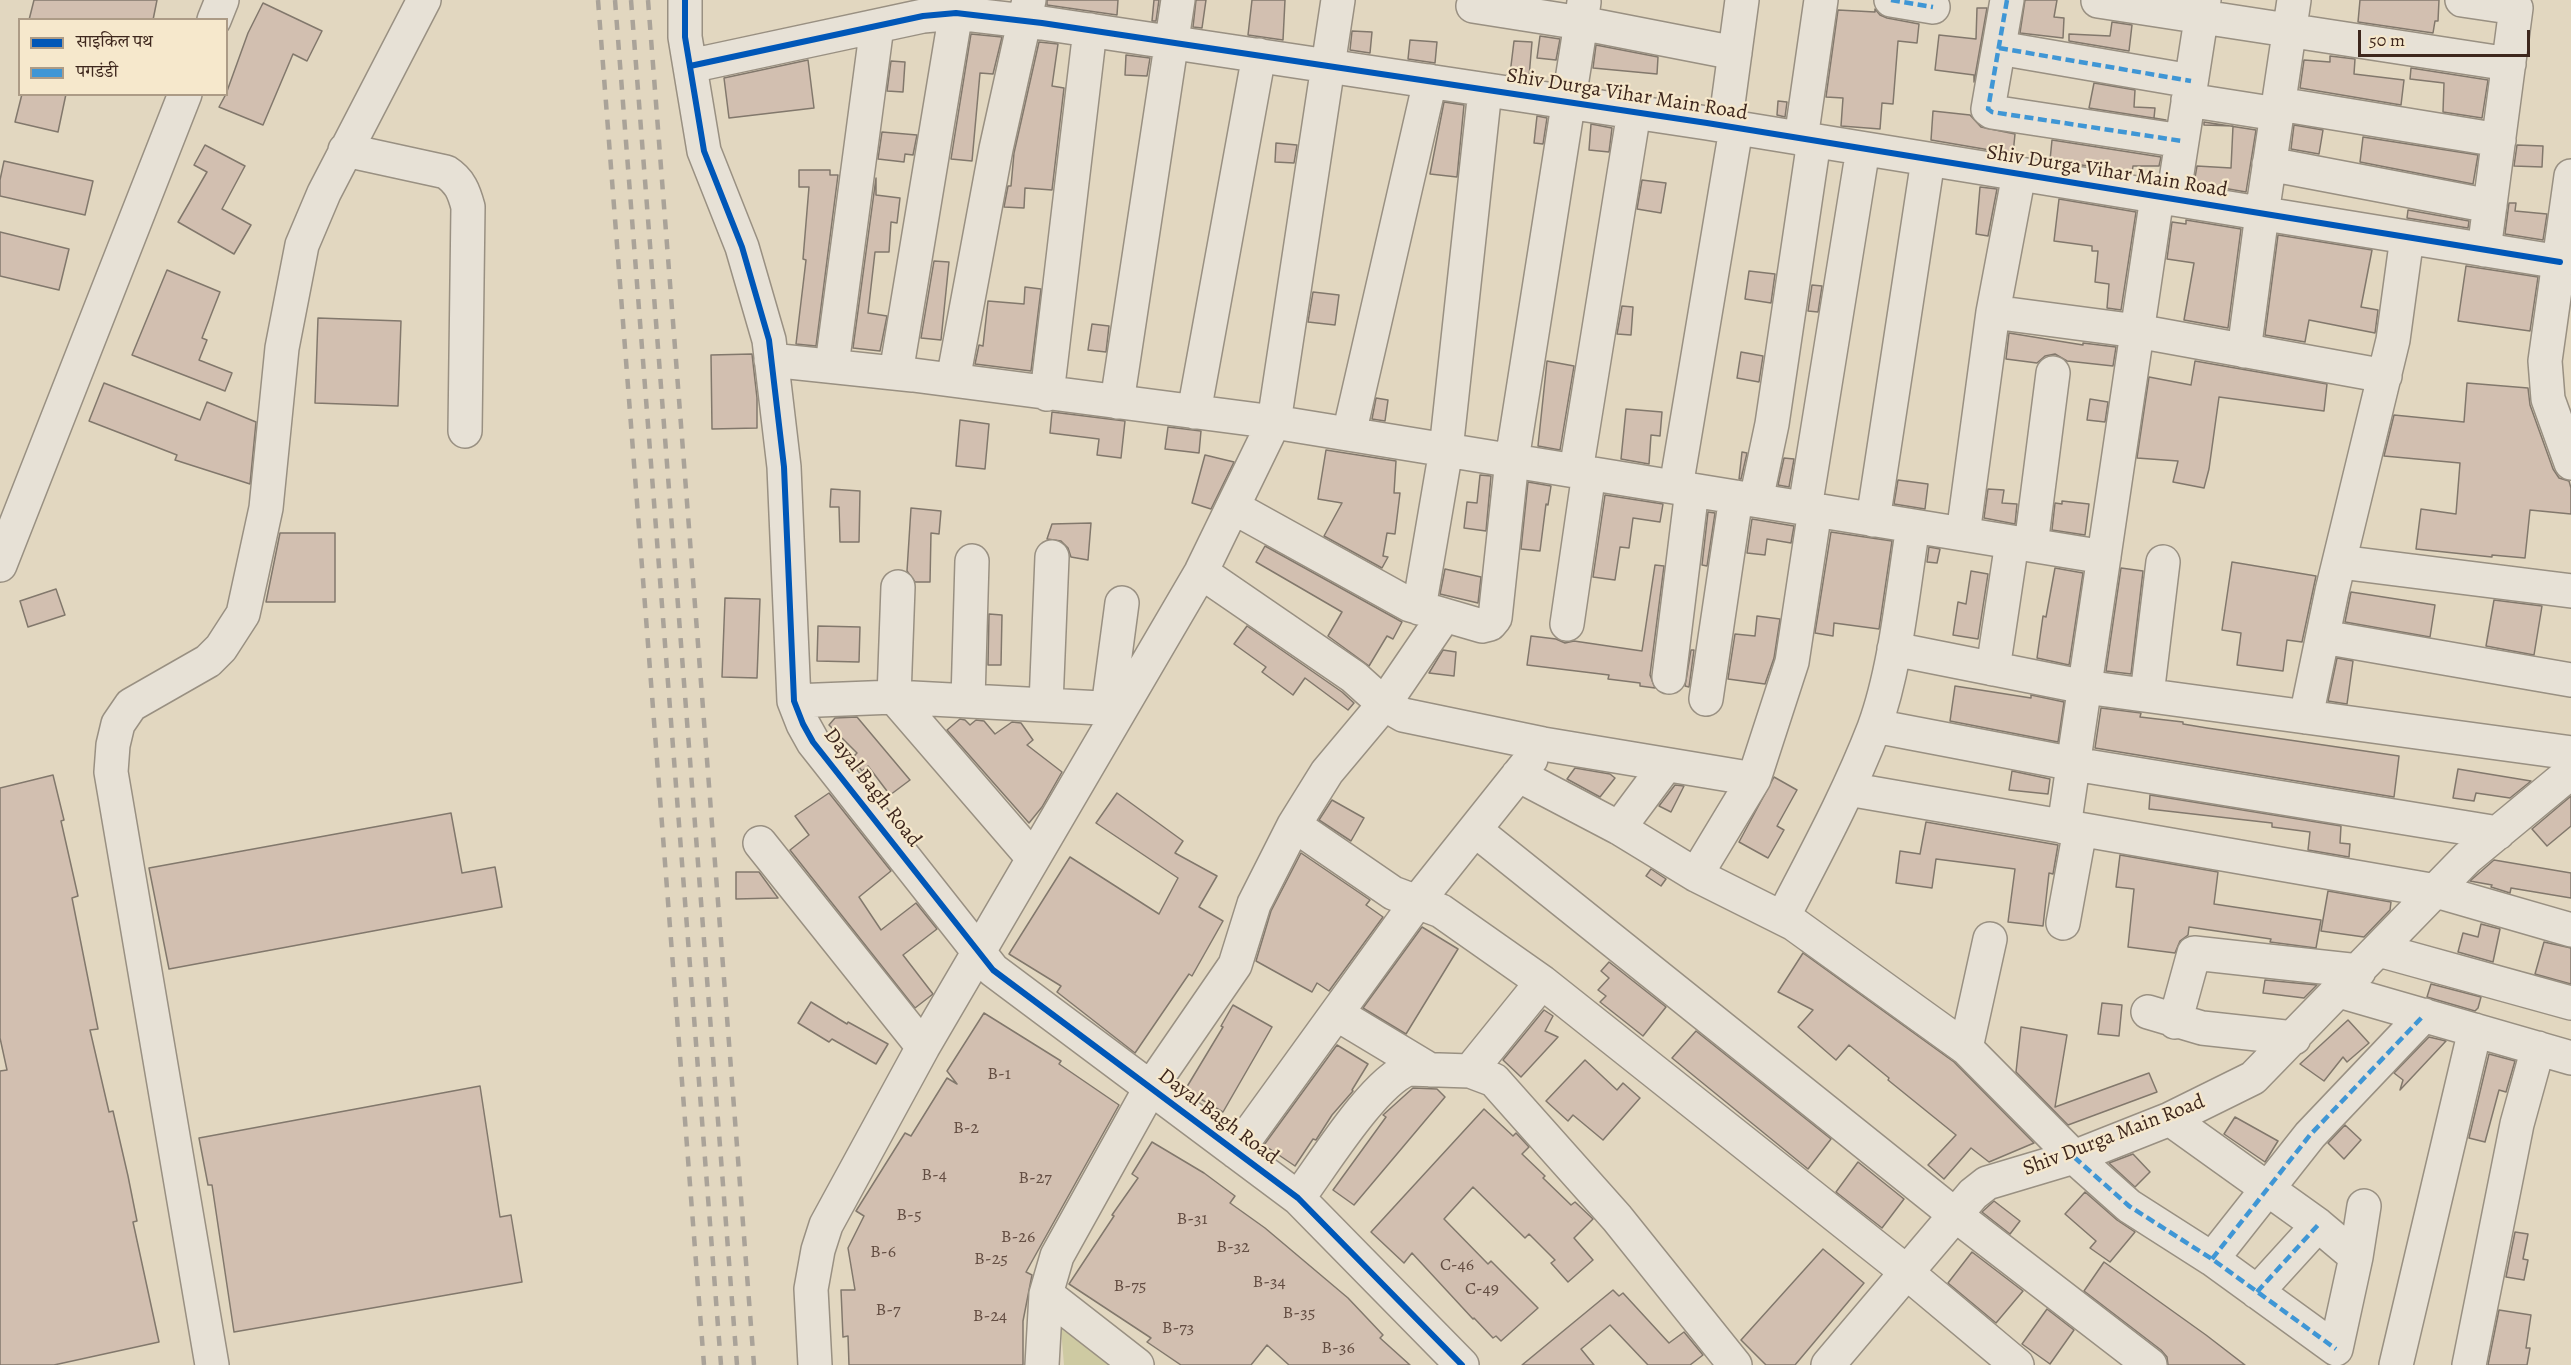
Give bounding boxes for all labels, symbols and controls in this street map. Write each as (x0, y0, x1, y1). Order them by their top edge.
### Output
legend (18, 18, 228, 96)
scale bar (2361, 18, 2534, 56)
text: 50 m (2369, 28, 2405, 52)
text: साइकिल पथ (76, 29, 153, 53)
text: पगडंडी (76, 59, 118, 83)
street label: Shiv Durga Vihar Main Road (1505, 63, 1749, 127)
street label: Shiv Durga Vihar Main Road (1985, 140, 2229, 204)
street label: Dayal Bagh Road (818, 723, 926, 853)
house number: B-1 (987, 1064, 1011, 1086)
street label: Dayal Bagh Road (1153, 1064, 1283, 1170)
street label: Shiv Durga Main Road (2020, 1090, 2208, 1182)
house number: B-2 (953, 1118, 979, 1140)
house number: B-4 (921, 1165, 947, 1187)
house number: B-27 (1018, 1168, 1052, 1190)
house number: B-5 (896, 1205, 922, 1227)
house number: B-31 (1176, 1209, 1208, 1231)
house number: B-26 (1001, 1227, 1035, 1249)
house number: B-32 (1216, 1237, 1250, 1259)
house number: B-6 (870, 1242, 896, 1264)
house number: B-25 (974, 1249, 1008, 1271)
house number: C-46 (1440, 1255, 1474, 1277)
house number: B-34 (1252, 1272, 1286, 1294)
house number: B-75 (1114, 1276, 1146, 1298)
house number: C-49 (1465, 1279, 1499, 1301)
house number: B-7 (875, 1300, 901, 1322)
house number: B-35 (1283, 1303, 1315, 1325)
house number: B-24 (973, 1306, 1007, 1328)
house number: B-73 (1162, 1318, 1194, 1340)
house number: B-36 (1321, 1338, 1355, 1360)

